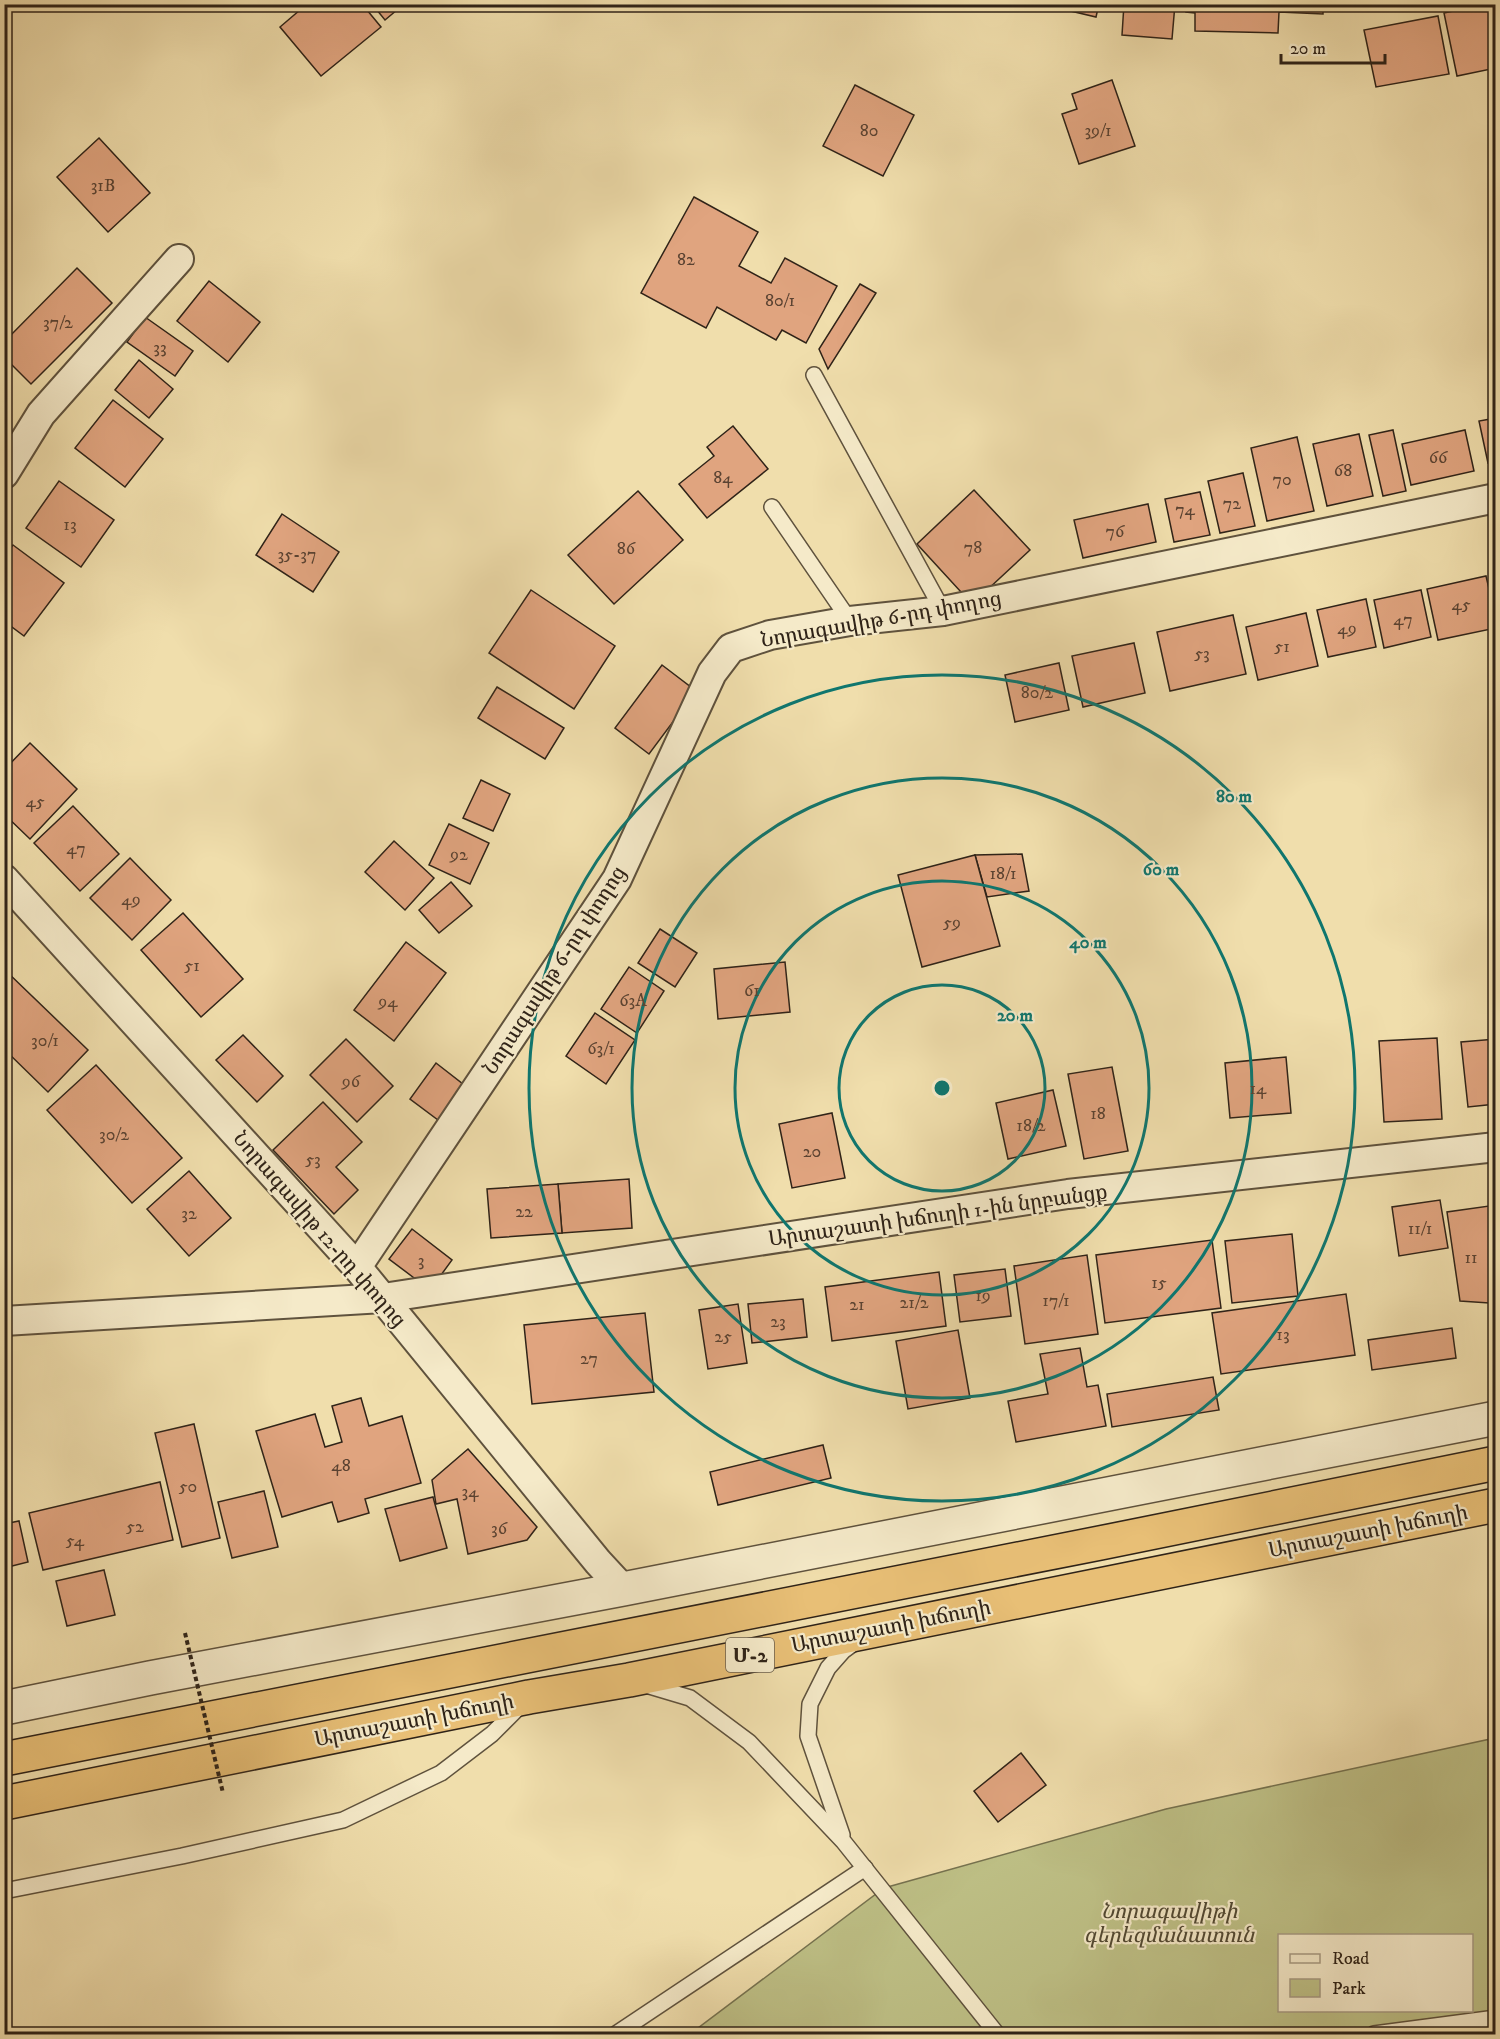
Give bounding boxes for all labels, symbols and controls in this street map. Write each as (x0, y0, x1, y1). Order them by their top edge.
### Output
scale bar (1281, 27, 1384, 65)
text: 20 m (1290, 38, 1326, 60)
house number: 80 (860, 120, 878, 142)
house number: 39/1 (1084, 120, 1112, 142)
house number: 31B (91, 175, 115, 197)
house number: 82 (677, 249, 695, 271)
house number: 80/1 (765, 290, 795, 312)
house number: 37/2 (43, 312, 73, 334)
house number: 33 (153, 337, 167, 359)
house number: 66 (1429, 447, 1448, 469)
house number: 68 (1334, 460, 1352, 482)
house number: 84 (713, 467, 733, 489)
house number: 70 (1272, 469, 1292, 491)
house number: 72 (1223, 493, 1241, 515)
house number: 74 (1175, 499, 1195, 521)
house number: 13 (63, 514, 77, 536)
house number: 76 (1106, 521, 1125, 543)
house number: 78 (964, 537, 982, 559)
house number: 86 (617, 538, 636, 560)
house number: 35-37 (277, 544, 317, 566)
street label: Նորագավիթ 6-րդ փողոց (759, 586, 1004, 654)
house number: 45 (1451, 594, 1471, 616)
house number: 47 (1393, 609, 1413, 631)
house number: 49 (1337, 618, 1357, 640)
house number: 51 (1274, 636, 1290, 658)
house number: 53 (1194, 643, 1210, 665)
house number: 80/2 (1021, 682, 1053, 704)
text: 80 m (1216, 786, 1253, 808)
house number: 45 (25, 791, 45, 813)
house number: 47 (66, 838, 86, 860)
house number: 92 (449, 844, 468, 866)
text: 60 m (1143, 859, 1180, 881)
street label: Նորագավիթ 6-րդ փողոց (477, 861, 632, 1080)
house number: 18/1 (989, 863, 1017, 885)
house number: 49 (121, 889, 141, 911)
house number: 59 (943, 912, 961, 934)
text: 40 m (1068, 932, 1107, 954)
house number: 51 (184, 955, 200, 977)
house number: 61 (744, 980, 760, 1002)
house number: 63A (619, 990, 647, 1012)
house number: 94 (377, 991, 398, 1013)
text: 20 m (997, 1005, 1033, 1027)
house number: 30/1 (31, 1030, 59, 1052)
house number: 63/1 (587, 1038, 615, 1060)
house number: 96 (341, 1071, 361, 1093)
centre of rings (932, 1078, 952, 1098)
house number: 14 (1250, 1078, 1267, 1100)
house number: 18 (1090, 1103, 1106, 1125)
house number: 18/2 (1016, 1115, 1046, 1137)
house number: 30/2 (99, 1124, 129, 1146)
street label: Նորագավիթ 12-րդ փողոց (227, 1126, 411, 1333)
house number: 20 (803, 1141, 821, 1163)
house number: 53 (305, 1149, 321, 1171)
street label: Արտաշատի խճուղի 1-ին նրբանցք (767, 1179, 1109, 1253)
house number: 22 (515, 1201, 533, 1223)
house number: 32 (181, 1203, 197, 1225)
house number: 11/1 (1408, 1218, 1432, 1240)
house number: 11 (1464, 1247, 1478, 1269)
house number: 3 (418, 1250, 424, 1272)
house number: 15 (1151, 1272, 1167, 1294)
house number: 19 (975, 1285, 991, 1307)
house number: 17/1 (1042, 1290, 1070, 1312)
house number: 21/2 (899, 1292, 929, 1314)
house number: 21 (849, 1294, 865, 1316)
house number: 23 (770, 1311, 786, 1333)
house number: 13 (1276, 1324, 1290, 1346)
house number: 25 (714, 1326, 732, 1348)
house number: 27 (580, 1348, 598, 1370)
house number: 48 (331, 1455, 351, 1477)
house number: 50 (179, 1476, 197, 1498)
house number: 34 (461, 1481, 479, 1503)
street label: Արտաշատի խճուղի (1266, 1500, 1470, 1564)
house number: 52 (126, 1516, 144, 1538)
house number: 36 (491, 1518, 508, 1540)
house number: 54 (66, 1530, 85, 1552)
street label: Արտաշատի խճուղի (789, 1595, 993, 1659)
road number: Մ-2 (726, 1638, 774, 1672)
street label: Արտաշատի խճուղի (312, 1689, 516, 1753)
park label: Նորագավիթի գերեզմանատուն (1084, 1899, 1255, 1949)
legend (1278, 1934, 1473, 2012)
text: Road (1332, 1948, 1369, 1970)
text: Park (1332, 1978, 1366, 2000)

